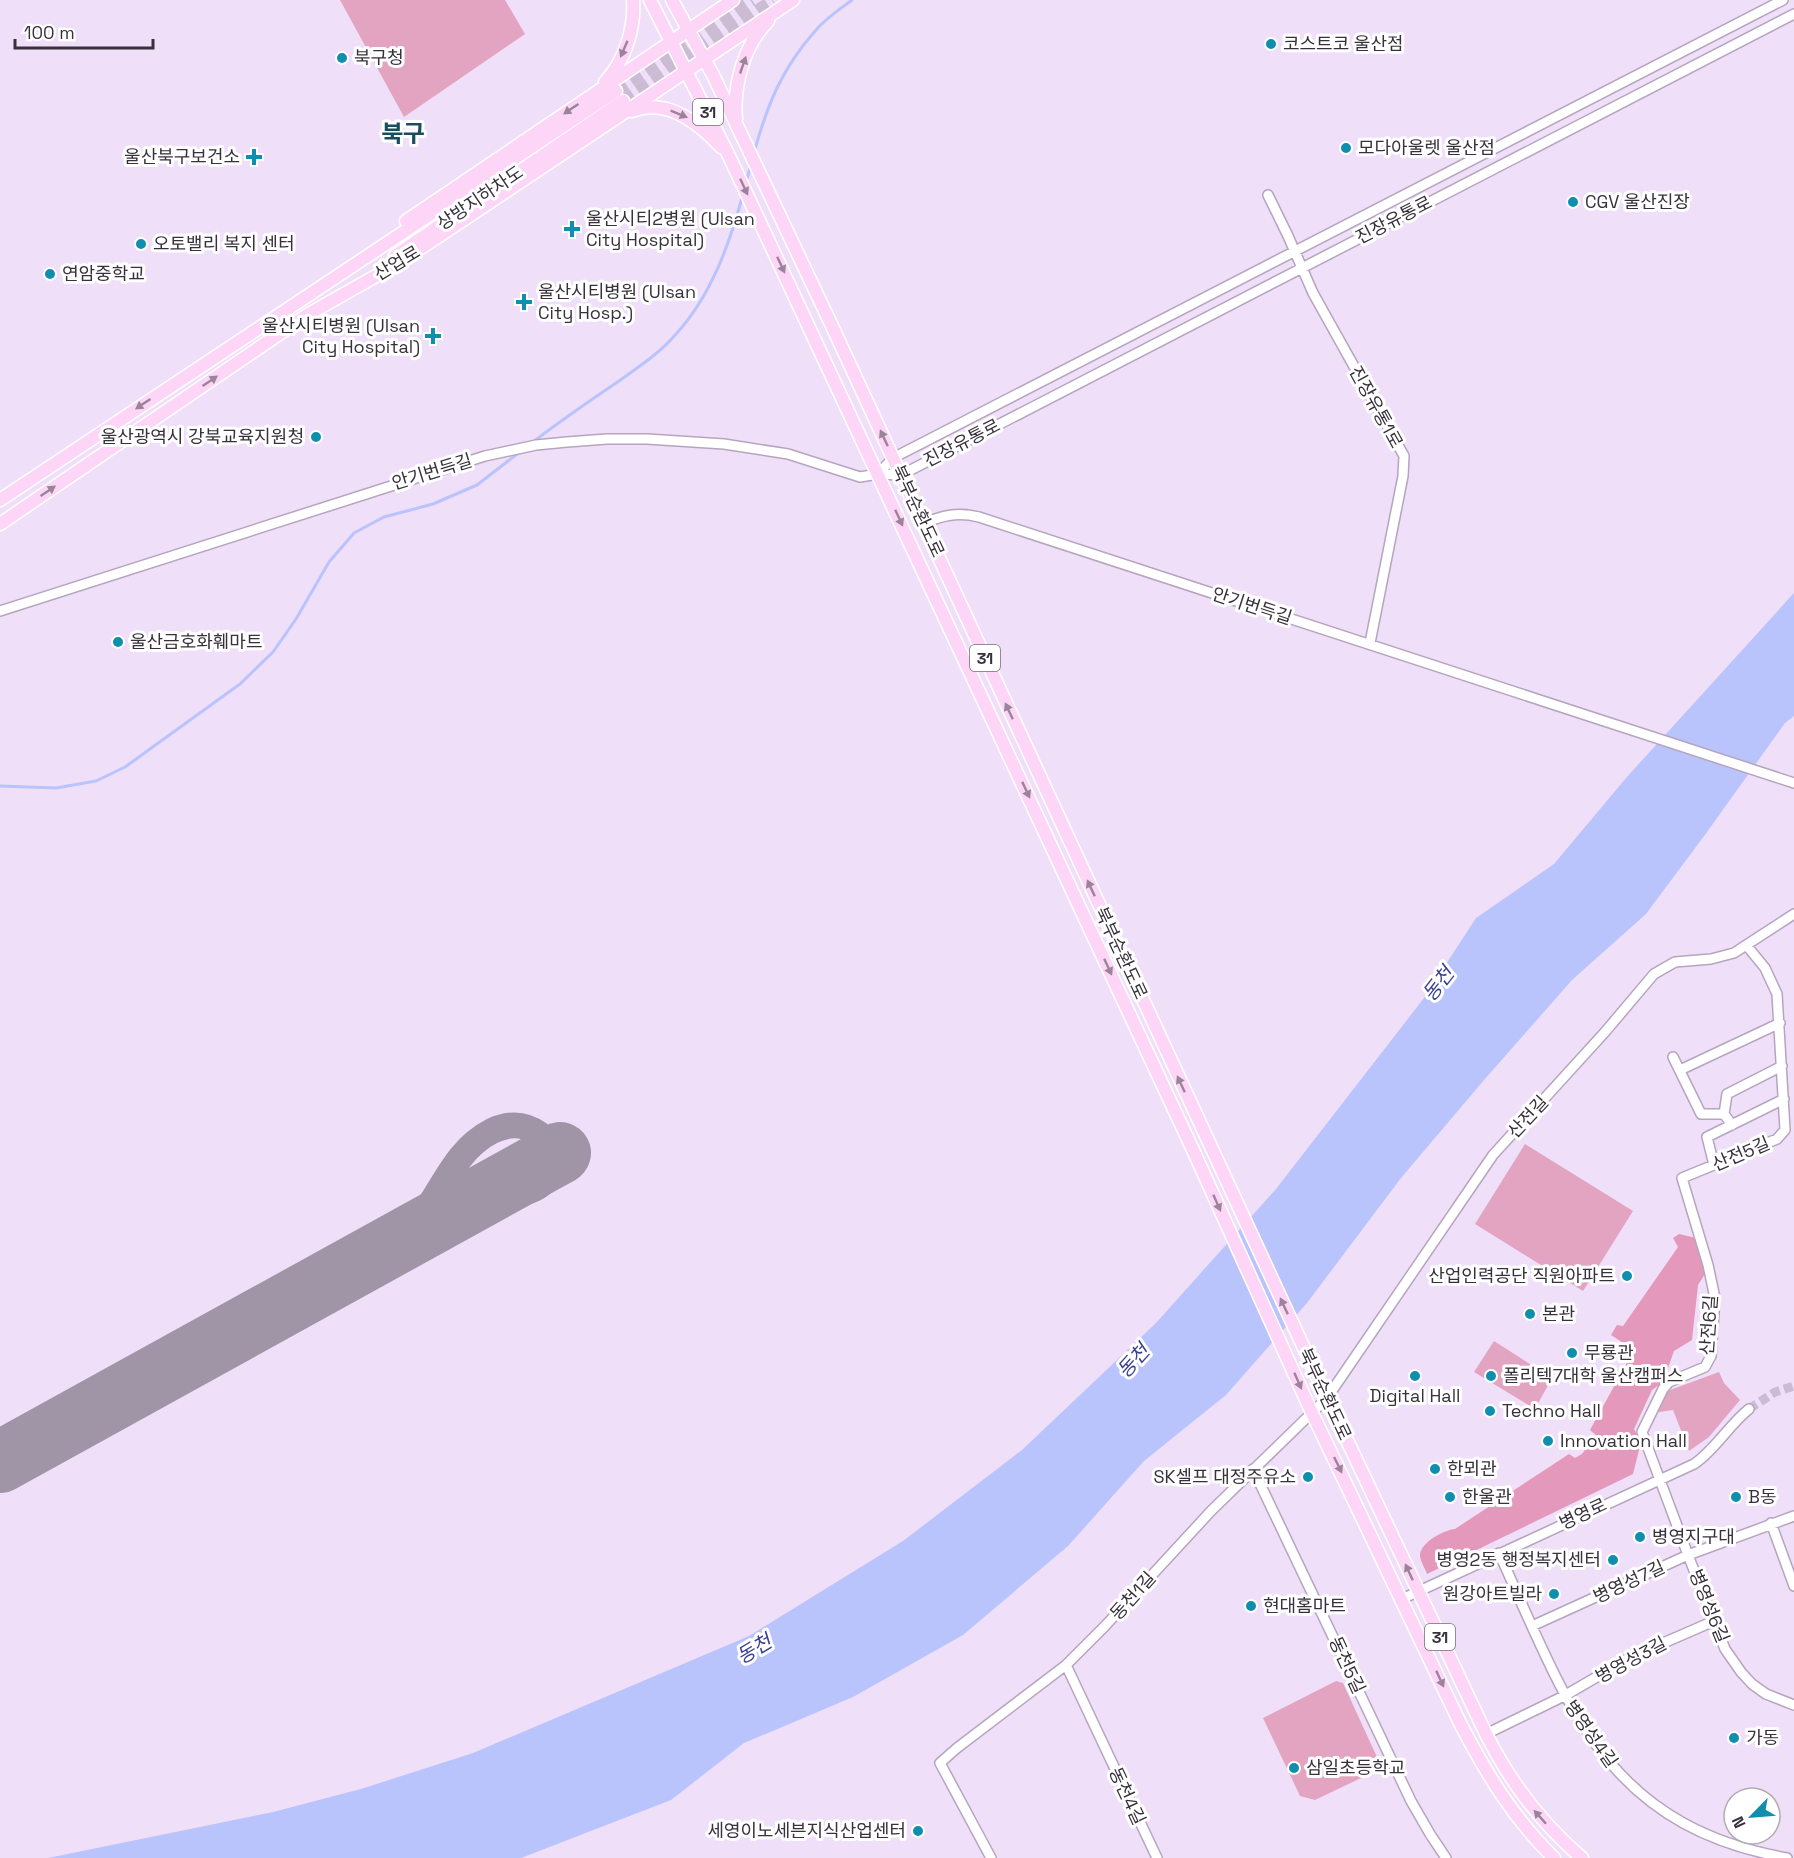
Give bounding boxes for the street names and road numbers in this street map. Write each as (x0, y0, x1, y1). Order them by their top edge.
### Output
road number: 31 (693, 99, 723, 125)
street label: 상방지하차도 (432, 160, 527, 235)
street label: 진장유통로 (1352, 191, 1436, 249)
street label: 산업로 (370, 240, 424, 285)
street label: 진장유통1로 (1344, 362, 1408, 452)
street label: 진장유통로 (920, 414, 1004, 472)
street label: 안기번득길 (389, 448, 475, 495)
street label: 북부순환도로 (887, 461, 950, 561)
street label: 안기번득길 (1209, 582, 1295, 629)
road number: 31 (970, 645, 1000, 671)
street label: 북부순환도로 (1090, 903, 1153, 1003)
street label: 산전길 (1502, 1091, 1553, 1143)
street label: 산전5길 (1708, 1131, 1773, 1176)
street label: 산전6길 (1695, 1294, 1722, 1356)
street label: 북부순환도로 (1294, 1344, 1357, 1444)
street label: 병영로 (1555, 1493, 1610, 1534)
street label: 병영성7길 (1589, 1555, 1668, 1608)
street label: 병영성6길 (1684, 1566, 1735, 1646)
street label: 동천1길 (1105, 1567, 1160, 1625)
road number: 31 (1425, 1624, 1455, 1650)
street label: 병영성3길 (1591, 1631, 1670, 1688)
street label: 동천5길 (1324, 1633, 1371, 1697)
street label: 병영성4길 (1560, 1695, 1623, 1772)
street label: 동천4길 (1104, 1763, 1151, 1828)

